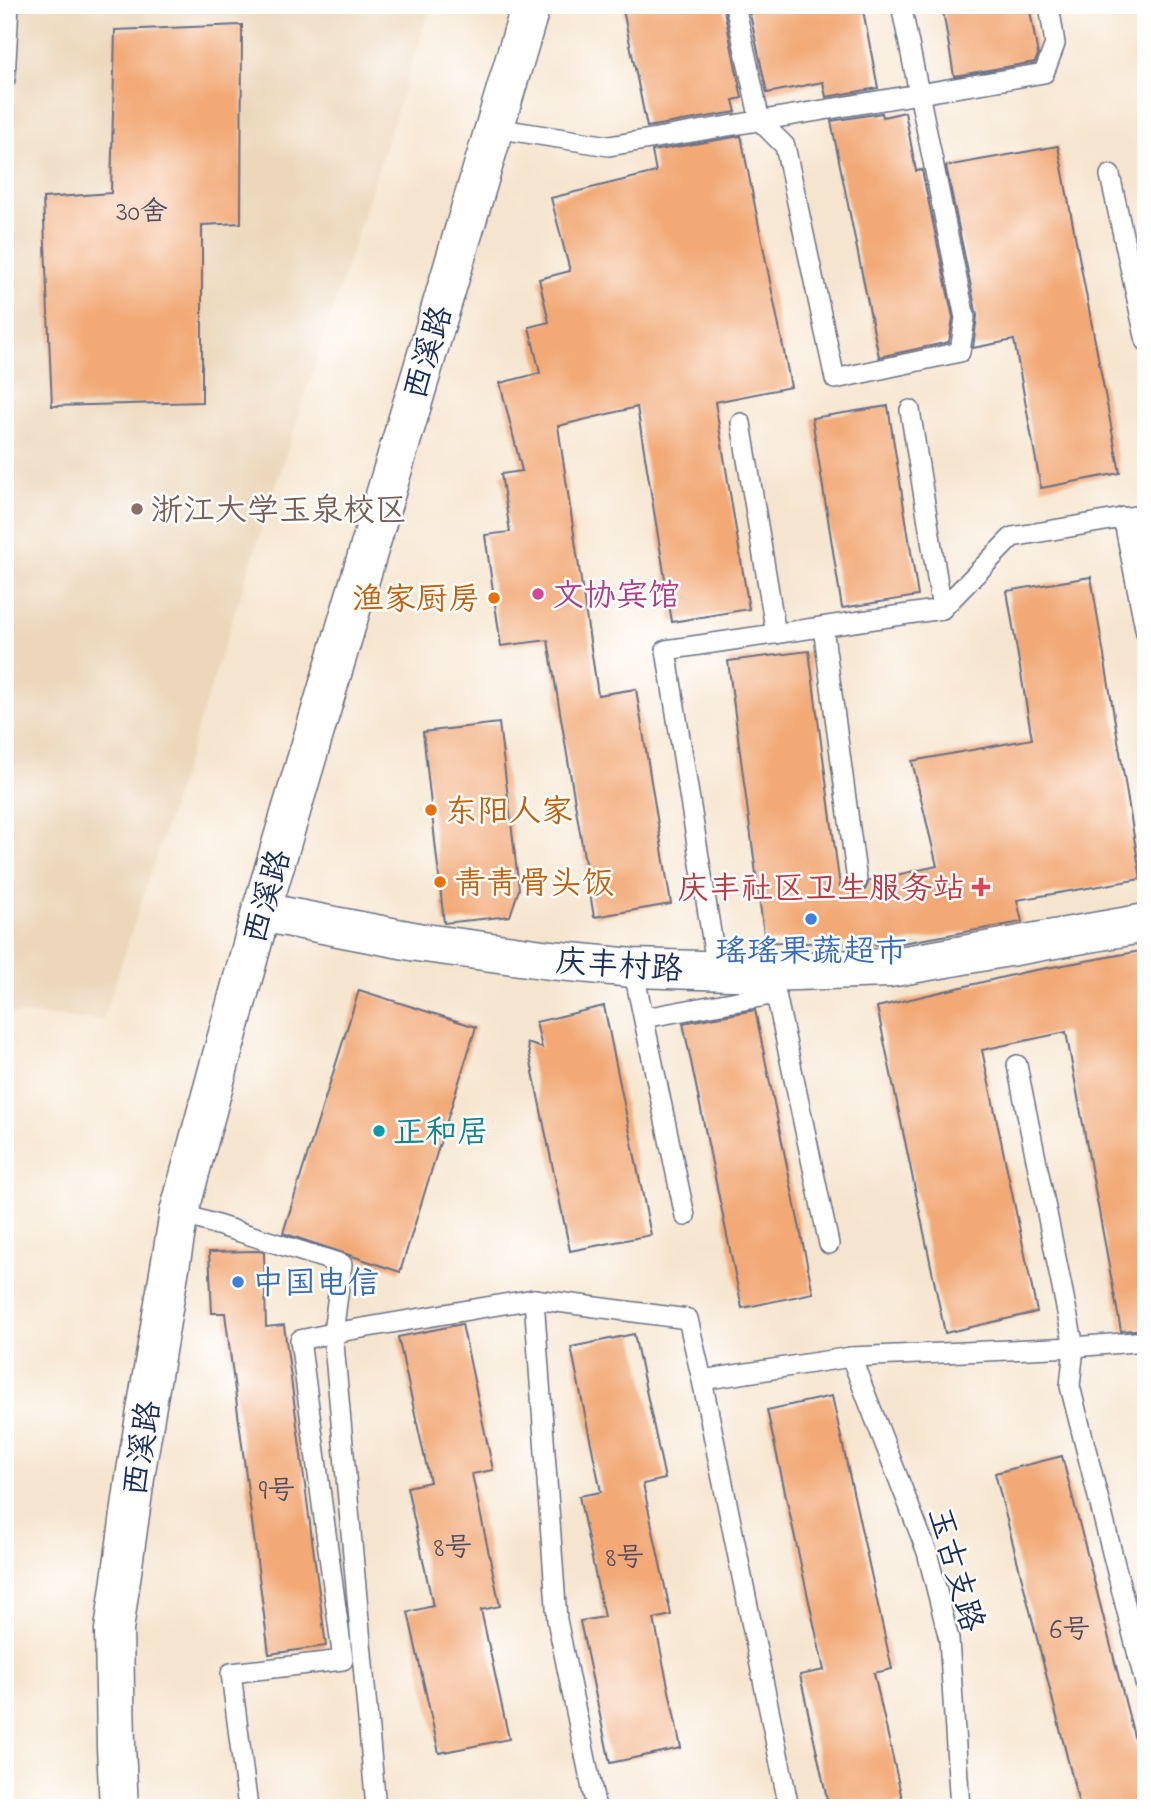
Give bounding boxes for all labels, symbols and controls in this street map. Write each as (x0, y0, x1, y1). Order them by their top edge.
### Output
house number: 30舍 (116, 193, 168, 234)
street label: 西溪路 (394, 300, 467, 406)
place label: 浙江大学玉泉校区 (151, 489, 407, 536)
marker: 浙江大学玉泉校区 (129, 501, 145, 517)
place label: 文协宾馆 (552, 574, 680, 621)
place label: 渔家厨房 (352, 578, 480, 625)
marker: 文协宾馆 (530, 586, 546, 602)
marker: 渔家厨房 (486, 590, 502, 606)
place label: 东阳人家 (445, 790, 573, 837)
marker: 东阳人家 (423, 802, 439, 818)
street label: 西溪路 (234, 844, 305, 950)
place label: 青青骨头饭 (454, 862, 614, 909)
place label: 庆丰社区卫生服务站 (677, 867, 965, 914)
marker: 青青骨头饭 (432, 874, 448, 890)
marker: 庆丰社区卫生服务站 (971, 877, 991, 897)
marker: 瑶瑶果蔬超市 (803, 911, 819, 927)
place label: 瑶瑶果蔬超市 (715, 930, 907, 977)
street label: 庆丰村路 (553, 940, 684, 995)
place label: 正和居 (393, 1111, 489, 1158)
marker: 正和居 (371, 1123, 387, 1139)
place label: 中国电信 (252, 1262, 380, 1309)
marker: 中国电信 (230, 1274, 246, 1290)
street label: 西溪路 (114, 1397, 175, 1500)
house number: 9号 (259, 1472, 295, 1513)
street label: 玉古支路 (913, 1502, 994, 1638)
house number: 8号 (434, 1529, 472, 1570)
house number: 8号 (606, 1539, 644, 1580)
house number: 6号 (1050, 1611, 1090, 1652)

